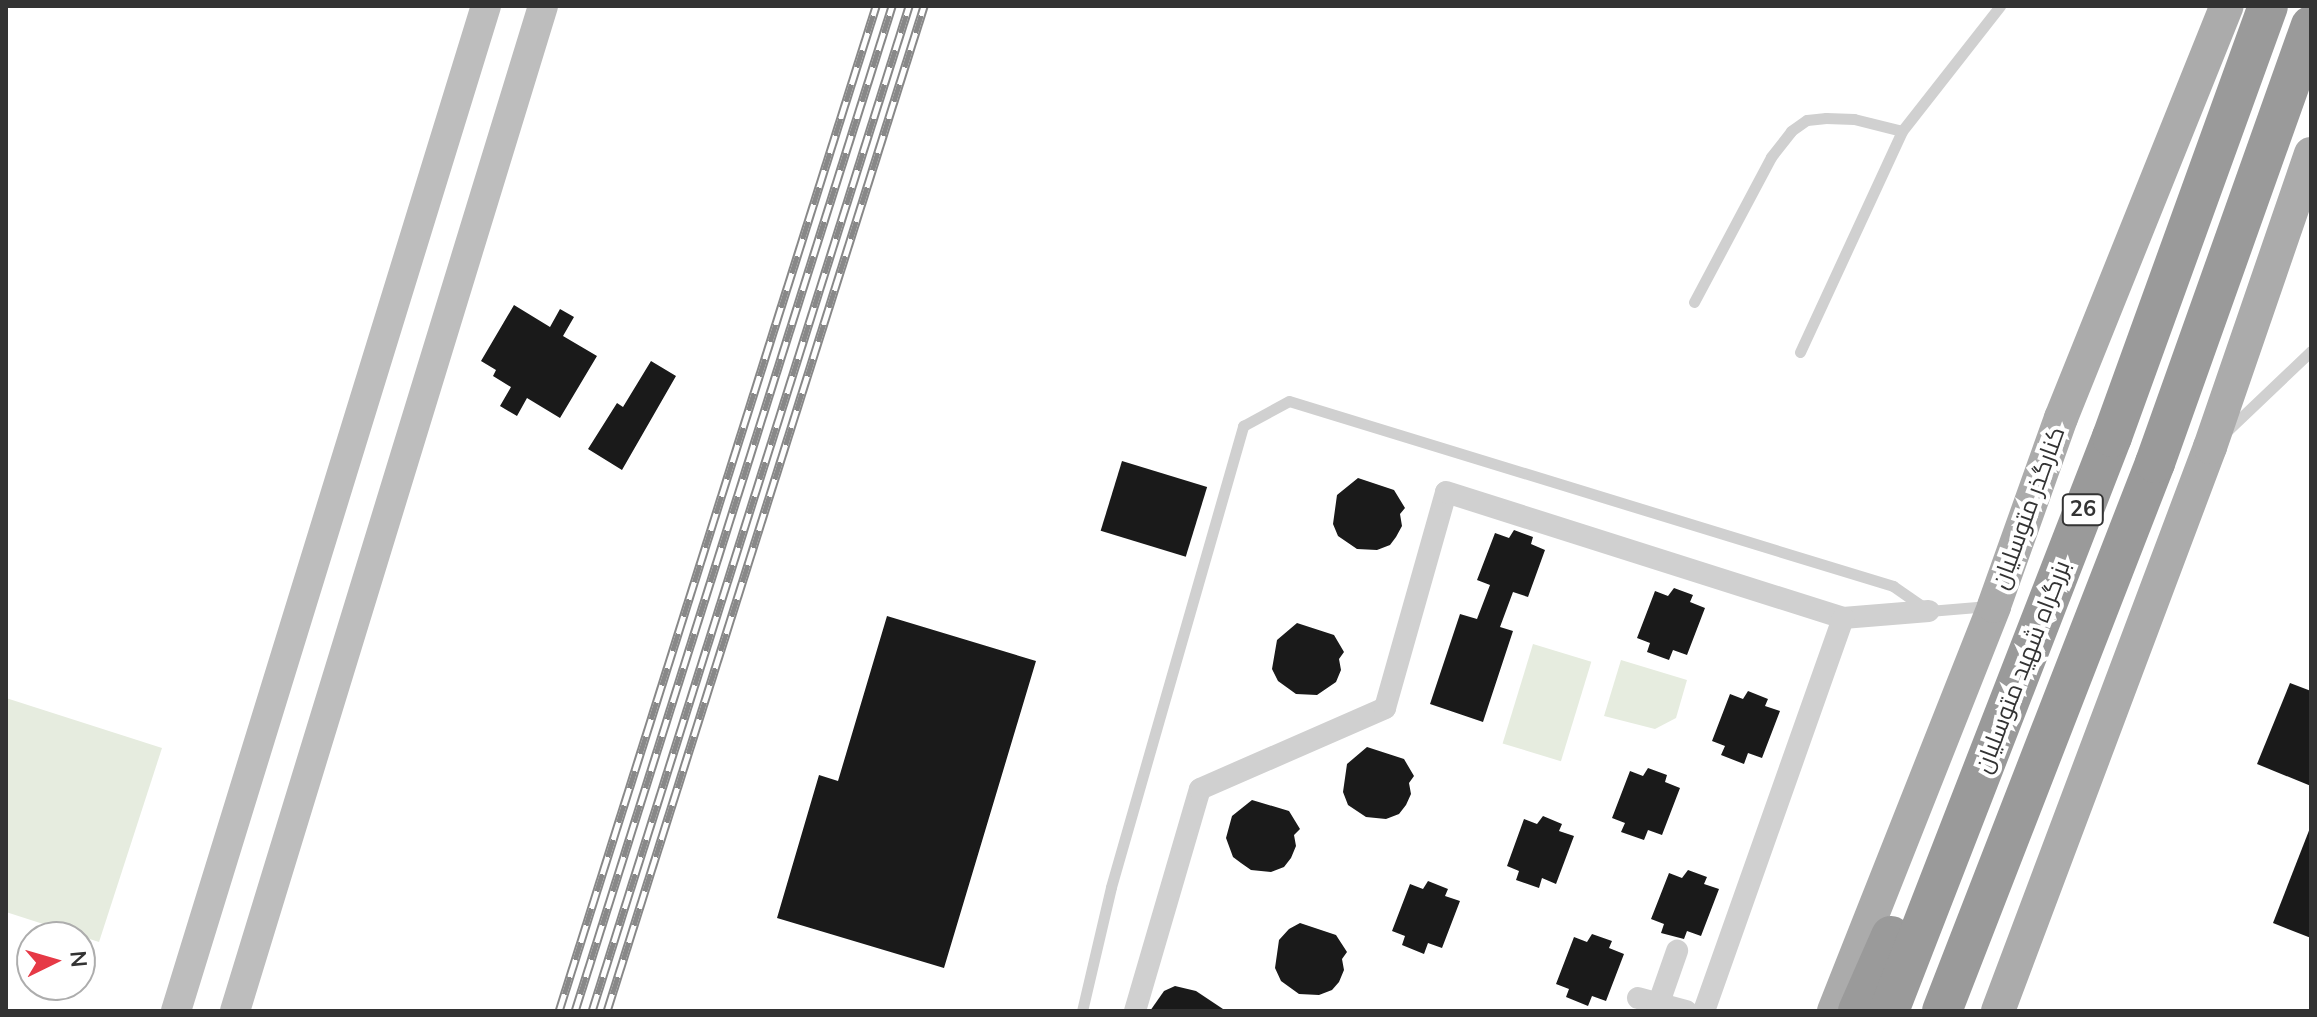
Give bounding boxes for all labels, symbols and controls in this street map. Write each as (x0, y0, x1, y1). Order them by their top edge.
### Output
street label: کنارگذر متوسلیان (1986, 423, 2072, 593)
road number: 26 (2061, 492, 2105, 528)
street label: بزرگراه شهید متوسلیان (1969, 557, 2077, 777)
north arrow (16, 921, 96, 1001)
text: N (62, 950, 94, 969)

